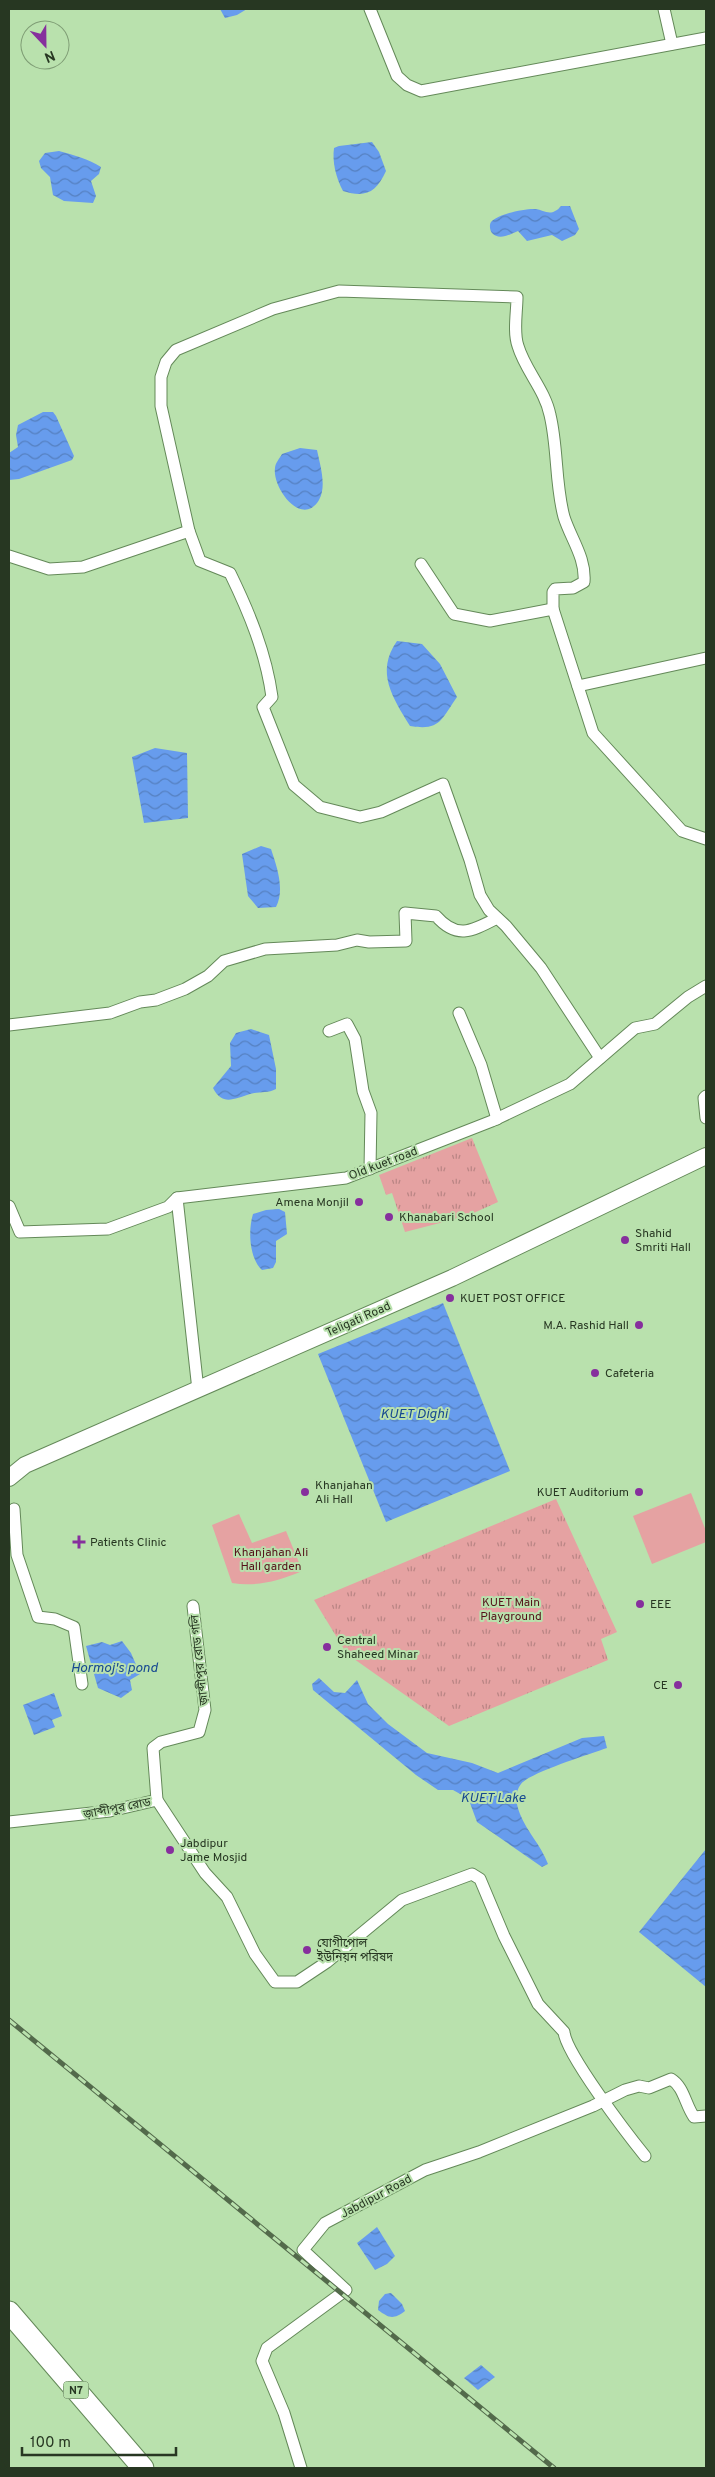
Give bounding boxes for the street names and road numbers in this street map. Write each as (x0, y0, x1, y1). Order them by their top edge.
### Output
street label: Old kuet road (347, 1143, 420, 1184)
street label: Teligati Road (323, 1298, 393, 1341)
street label: জ়াব্দীপুর রোড গলি (186, 1614, 213, 1707)
street label: জ়াব্দীপুর রোড (81, 1794, 153, 1824)
street label: Jabdipur Road (338, 2171, 415, 2222)
road number: N7 (64, 2382, 88, 2398)

